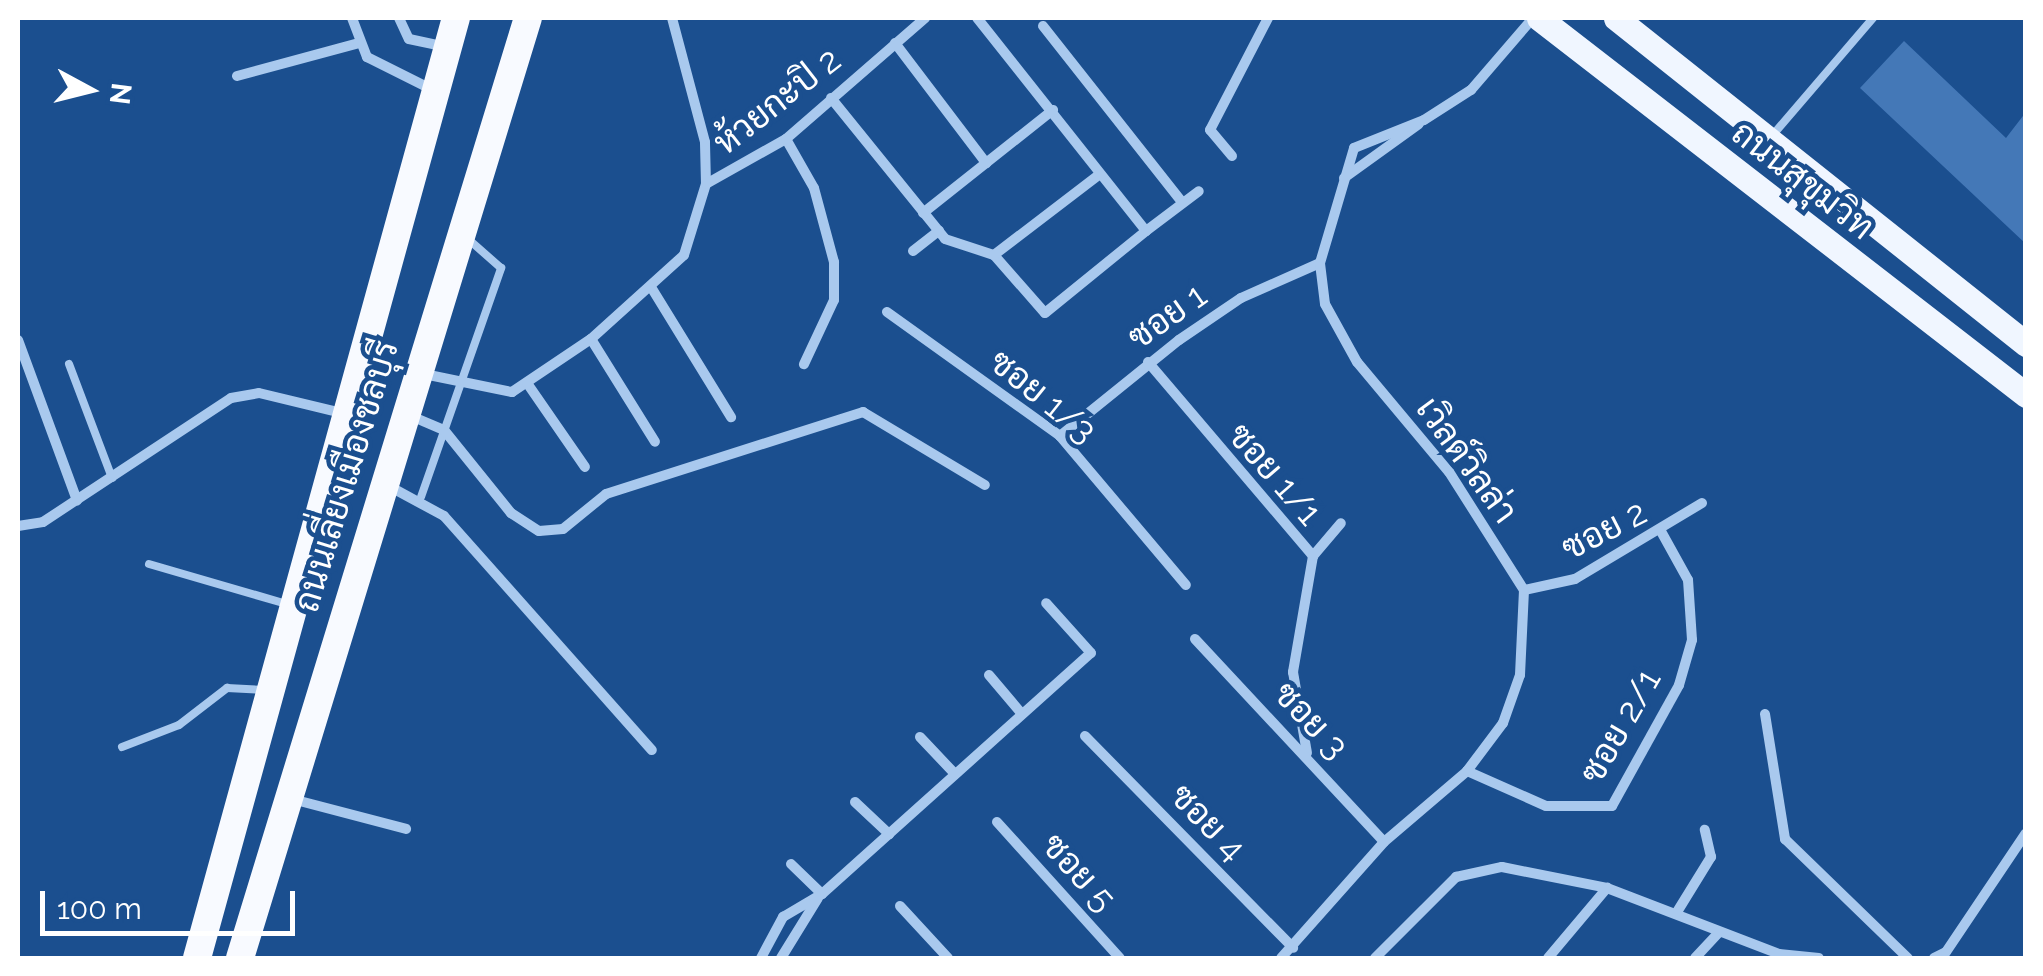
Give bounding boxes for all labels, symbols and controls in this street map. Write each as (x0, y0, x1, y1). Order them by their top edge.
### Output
street label: ห้วยกะปิ 2 (705, 39, 849, 163)
north arrow (40, 40, 140, 140)
text: N (103, 81, 138, 106)
street label: ถนนสุขุมวิท (1724, 112, 1882, 248)
street label: ซอย 1 (1120, 274, 1214, 358)
street label: ถนนเลี่ยงเมืองชลบุรี (285, 335, 407, 617)
street label: ซอย 1/3 (981, 340, 1105, 452)
street label: เวิลด์วิลล่า (1407, 389, 1527, 531)
street label: ซอย 1/1 (1219, 414, 1331, 534)
street label: ซอย 2 (1555, 491, 1653, 569)
street label: ซอย 2/1 (1571, 662, 1669, 790)
street label: ซอย 3 (1265, 673, 1357, 767)
street label: ซอย 4 (1162, 775, 1254, 869)
street label: ซอย 5 (1033, 824, 1125, 920)
scale bar (45, 871, 300, 933)
text: 100 m (57, 891, 142, 926)

